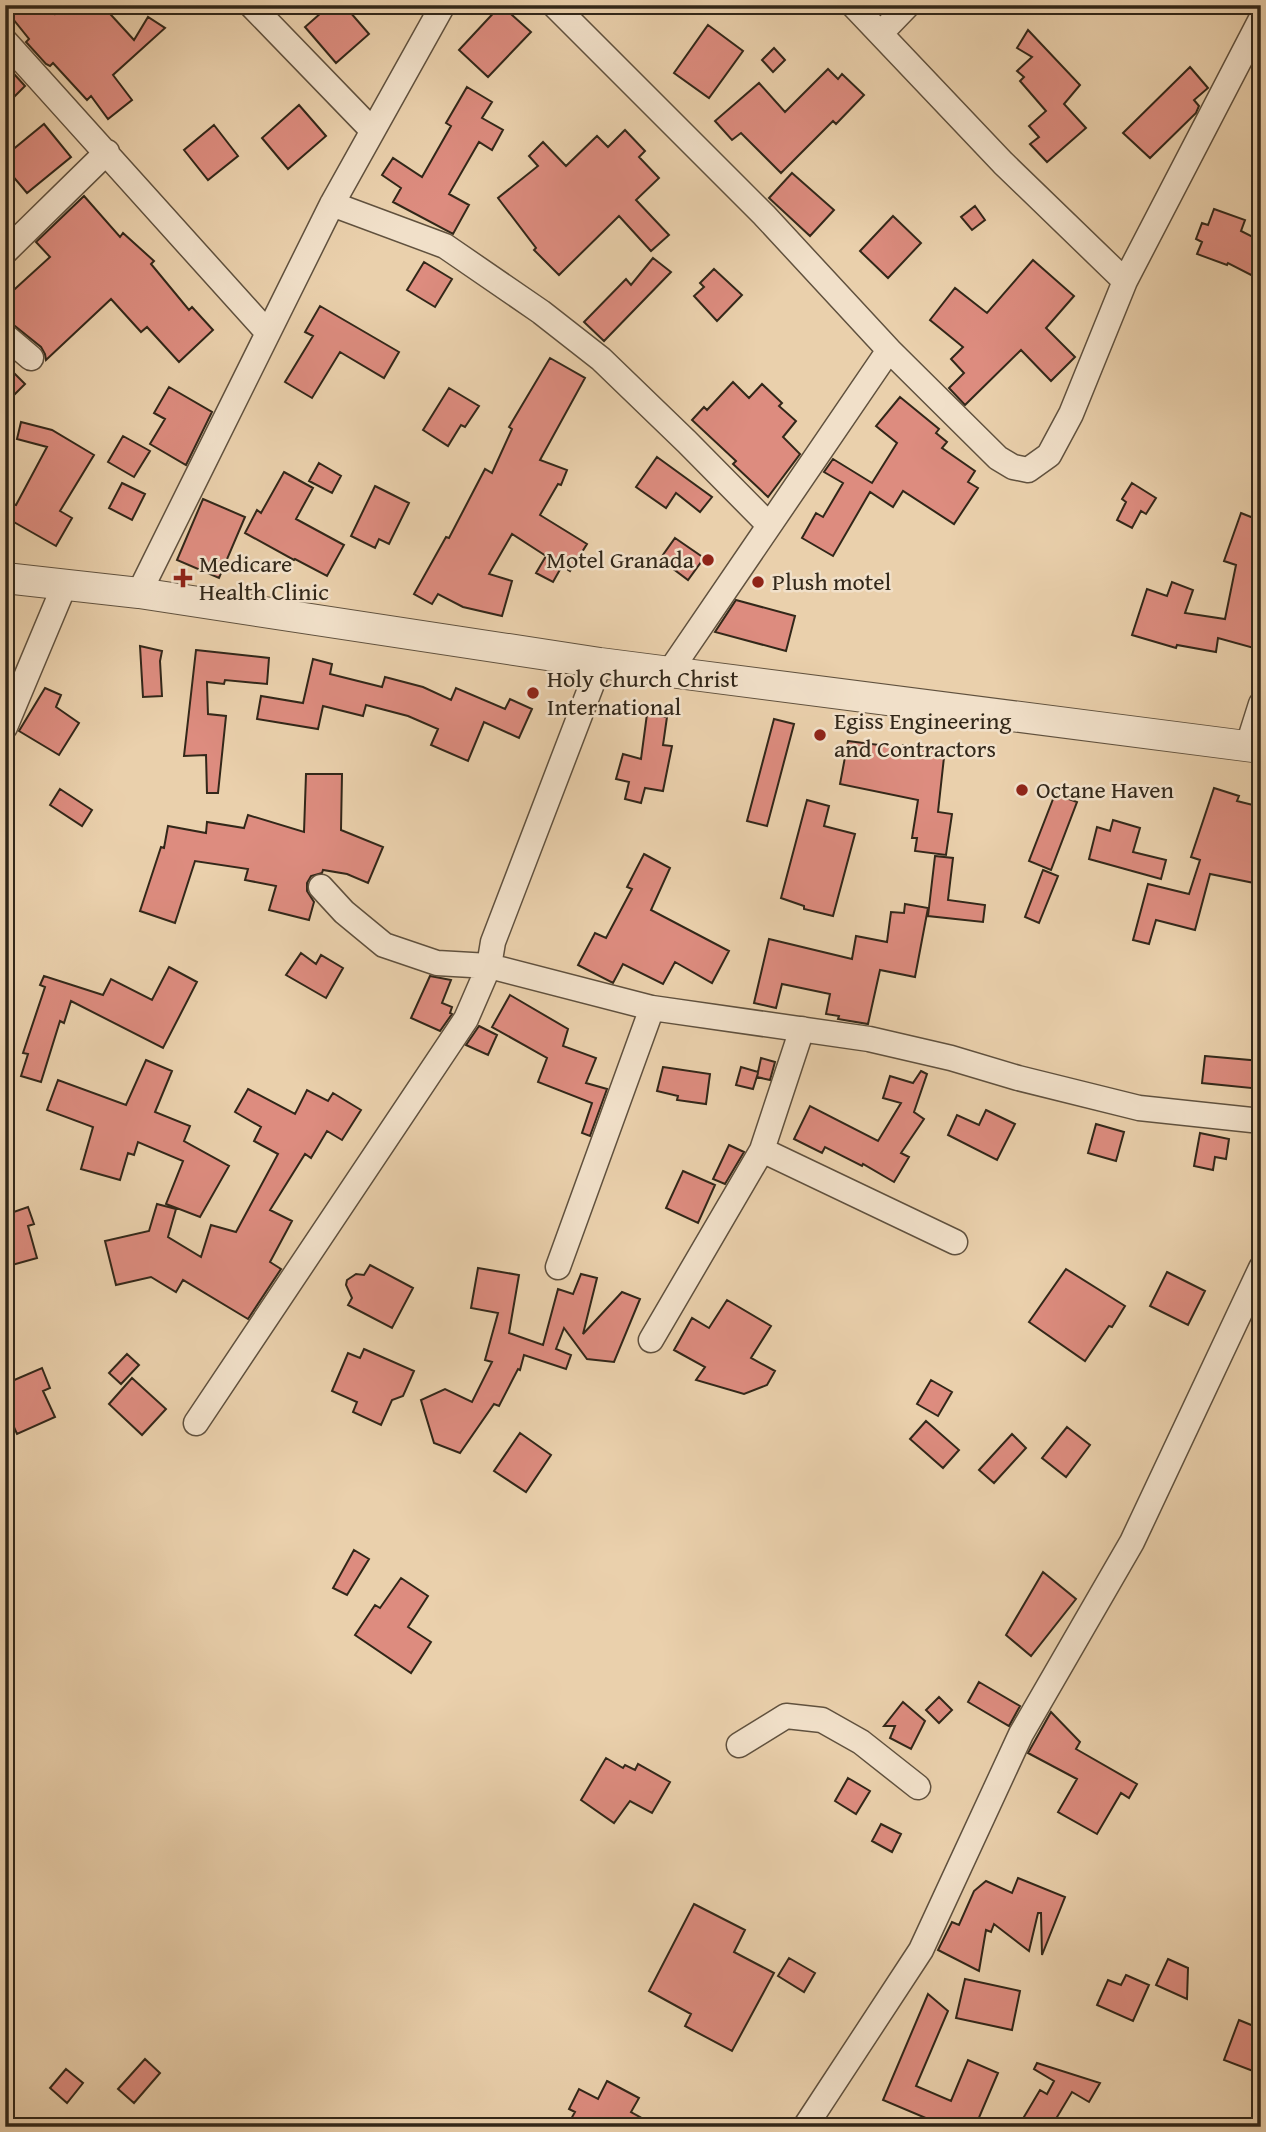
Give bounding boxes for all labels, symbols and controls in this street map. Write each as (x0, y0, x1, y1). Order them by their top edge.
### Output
place label: Motel Granada (546, 542, 695, 577)
place label: Medicare Health Clinic (199, 546, 329, 609)
marker: Motel Granada (700, 552, 716, 568)
place label: Plush motel (772, 564, 892, 599)
marker: Medicare Health Clinic (173, 568, 193, 588)
marker: Plush motel (750, 574, 766, 590)
place label: Holy Church Christ International (547, 661, 739, 724)
marker: Holy Church Christ International (525, 685, 541, 701)
place label: Egiss Engineering and Contractors (834, 703, 1012, 766)
marker: Egiss Engineering and Contractors (812, 727, 828, 743)
place label: Octane Haven (1036, 772, 1175, 807)
marker: Octane Haven (1014, 782, 1030, 798)

